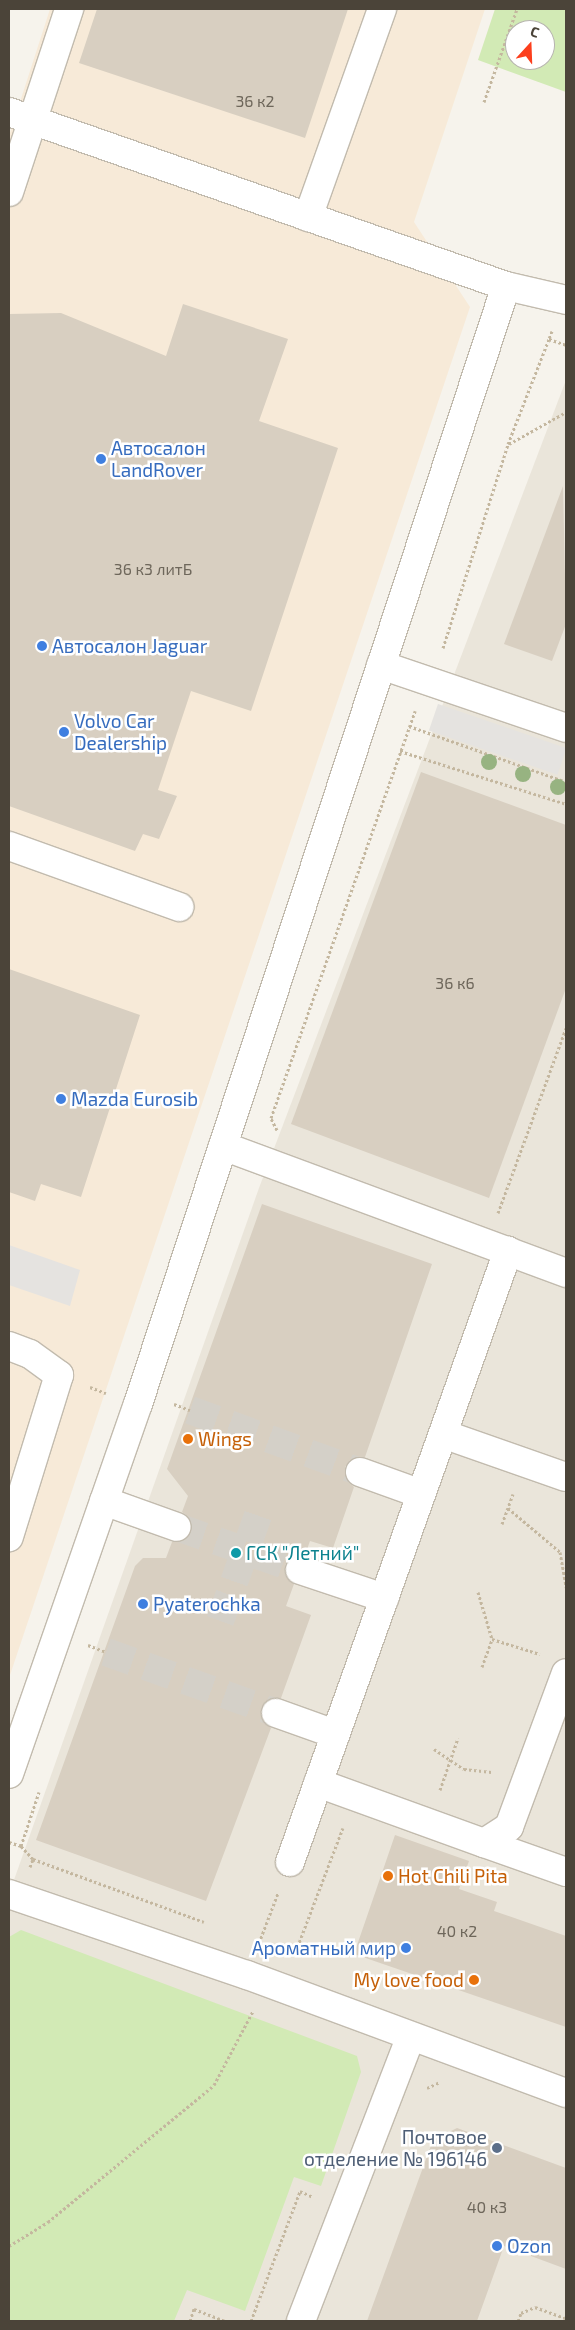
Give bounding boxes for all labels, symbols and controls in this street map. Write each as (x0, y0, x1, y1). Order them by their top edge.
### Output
north arrow (505, 20, 555, 70)
text: С (528, 22, 542, 41)
house number: 36 к2 (235, 91, 275, 111)
place label: Автосалон LandRover (111, 437, 206, 481)
marker: Автосалон LandRover (95, 453, 107, 465)
house number: 36 к3 литБ (114, 559, 192, 579)
place label: Автосалон Jaguar (52, 635, 207, 657)
marker: Автосалон Jaguar (36, 640, 48, 652)
place label: Volvo Car Dealership (74, 710, 167, 754)
marker: Volvo Car Dealership (58, 726, 70, 738)
house number: 36 к6 (435, 973, 475, 993)
place label: Mazda Eurosib (71, 1088, 198, 1110)
marker: Mazda Eurosib (55, 1093, 67, 1105)
place label: Wings (198, 1428, 252, 1450)
marker: Wings (182, 1433, 194, 1445)
place label: ГСК "Летний" (246, 1542, 360, 1564)
marker: ГСК "Летний" (230, 1547, 242, 1559)
place label: Pyaterochka (153, 1593, 261, 1615)
marker: Pyaterochka (137, 1598, 149, 1610)
place label: Hot Chili Pita (398, 1865, 508, 1887)
marker: Hot Chili Pita (382, 1870, 394, 1882)
house number: 40 к2 (437, 1921, 477, 1941)
place label: Ароматный мир (252, 1937, 396, 1959)
marker: Ароматный мир (400, 1942, 412, 1954)
place label: My love food (353, 1969, 464, 1991)
marker: My love food (468, 1974, 480, 1986)
place label: Почтовое отделение № 196146 (304, 2126, 487, 2170)
marker: Почтовое отделение № 196146 (491, 2142, 503, 2154)
house number: 40 к3 (467, 2197, 507, 2217)
place label: Ozon (507, 2235, 551, 2257)
marker: Ozon (491, 2240, 503, 2252)

